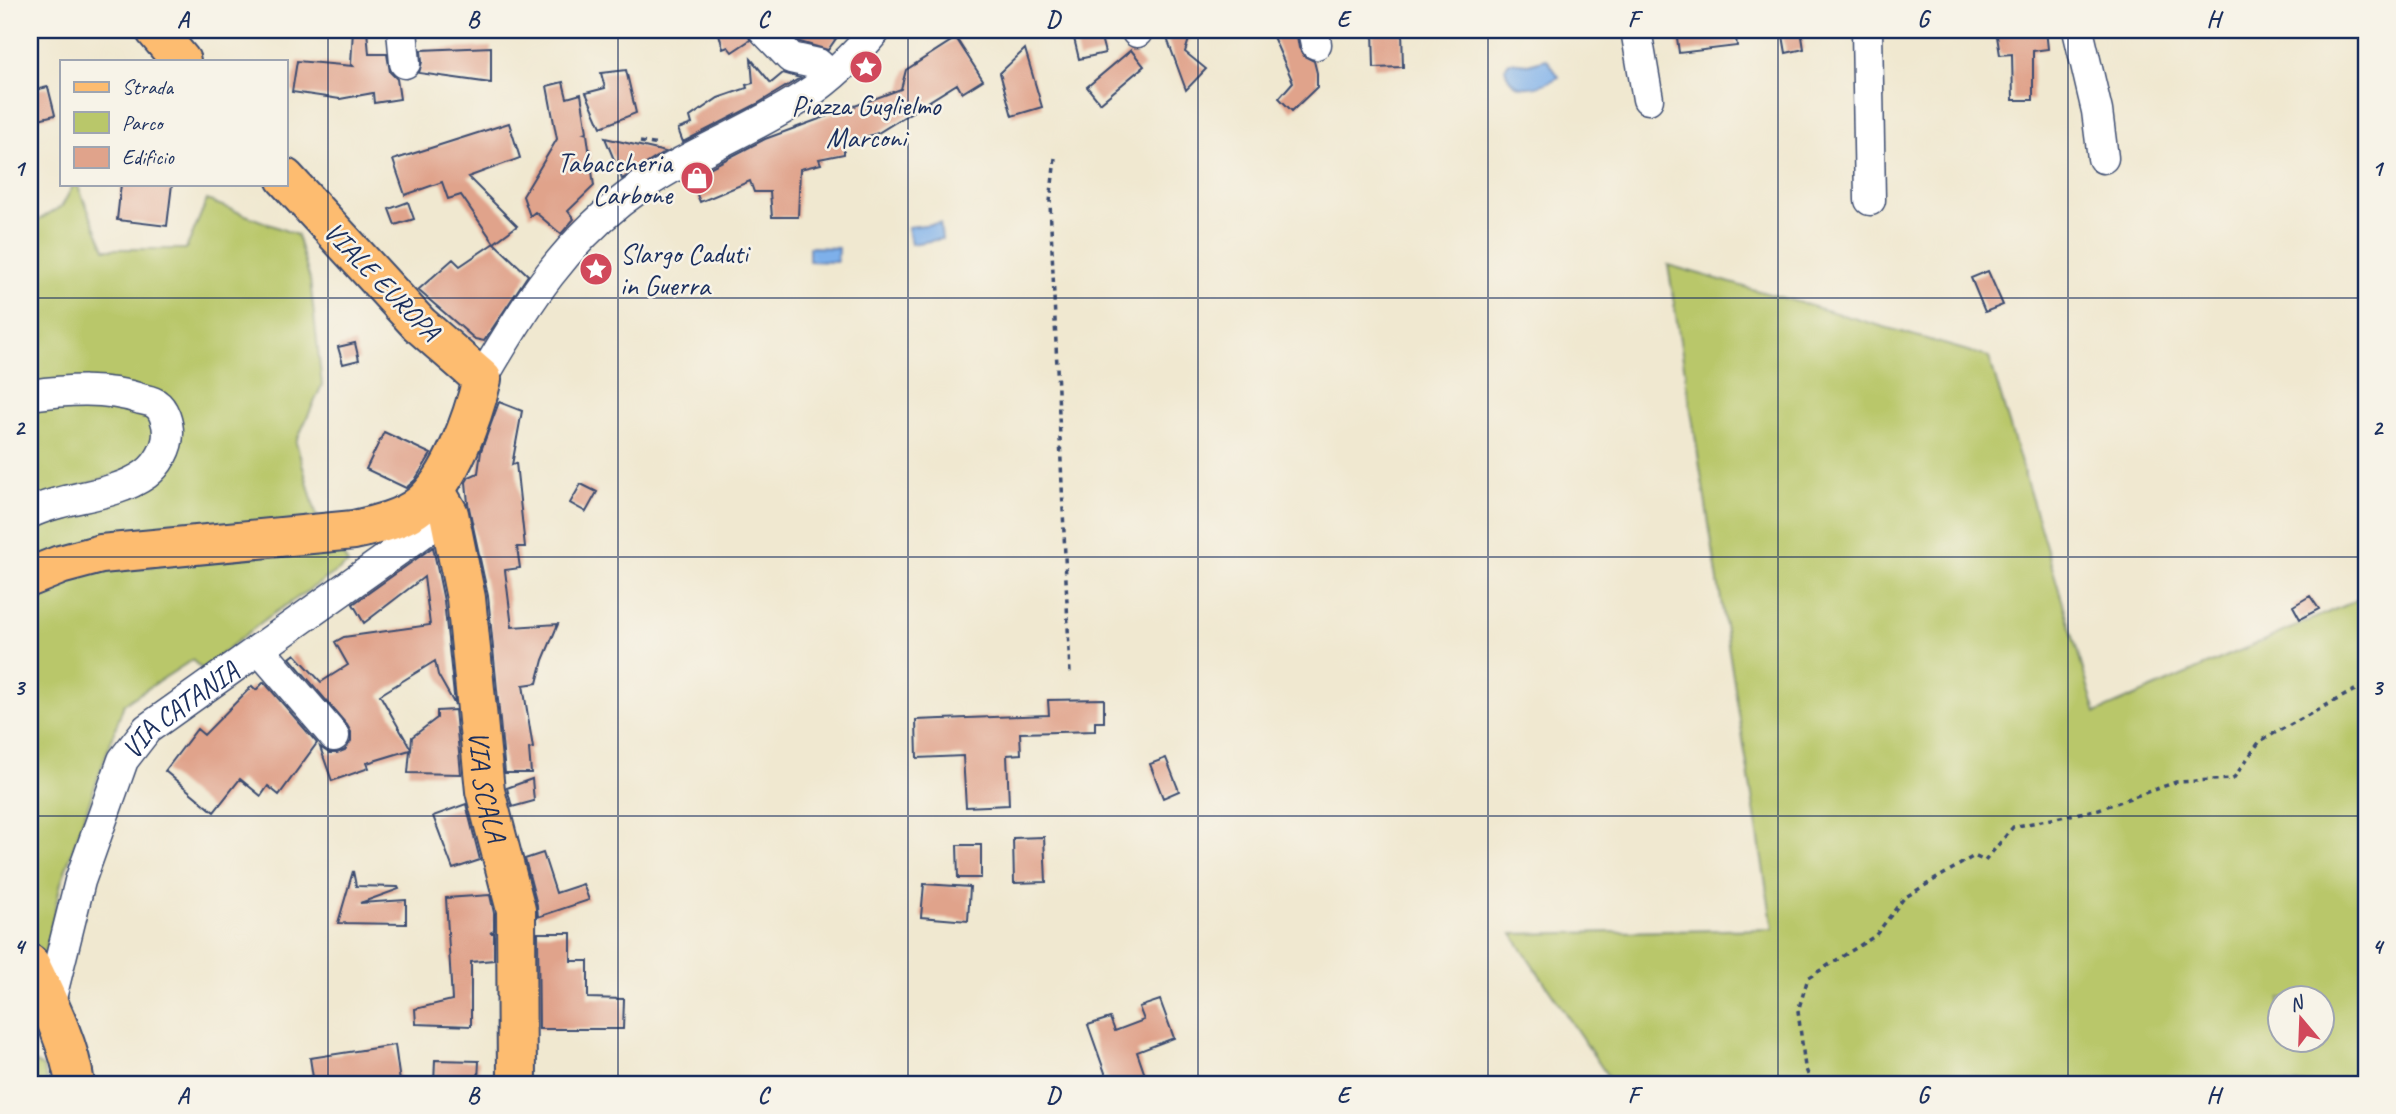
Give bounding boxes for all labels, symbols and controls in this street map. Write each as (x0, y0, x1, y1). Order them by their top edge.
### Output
text: A (177, 5, 191, 34)
text: B (467, 5, 481, 34)
text: C (758, 5, 772, 34)
text: D (1046, 5, 1062, 34)
text: E (1337, 5, 1353, 34)
text: F (1628, 5, 1644, 34)
text: G (1917, 5, 1932, 34)
text: H (2206, 5, 2224, 34)
place icon: Piazza Guglielmo Marconi (847, 48, 885, 86)
legend (60, 60, 287, 186)
text: Strada (122, 74, 175, 100)
place label: Piazza Guglielmo Marconi (792, 88, 943, 155)
text: Parco (122, 110, 165, 136)
text: Edificio (122, 144, 175, 170)
place label: Tabaccheria Carbone (557, 145, 674, 212)
text: 1 (14, 154, 27, 183)
text: 1 (2372, 154, 2385, 183)
shop icon: Tabaccheria Carbone (678, 159, 716, 197)
street label: VIALE EUROPA (316, 214, 449, 349)
place label: Slargo Caduti in Guerra (620, 236, 752, 303)
place icon: Slargo Caduti in Guerra (577, 250, 615, 288)
text: 2 (14, 413, 27, 442)
text: 2 (2372, 413, 2385, 442)
street label: VIA CATANIA (113, 652, 245, 765)
text: 3 (14, 673, 27, 702)
text: 3 (2372, 673, 2385, 702)
street label: VIA SCALA (462, 729, 515, 847)
text: 4 (14, 932, 27, 961)
text: 4 (2372, 932, 2385, 961)
north arrow (2266, 984, 2336, 1054)
text: N (2286, 990, 2308, 1017)
text: A (177, 1081, 191, 1110)
text: B (467, 1081, 481, 1110)
text: C (758, 1081, 772, 1110)
text: D (1046, 1081, 1062, 1110)
text: E (1337, 1081, 1353, 1110)
text: F (1628, 1081, 1644, 1110)
text: G (1917, 1081, 1932, 1110)
text: H (2206, 1081, 2224, 1110)

